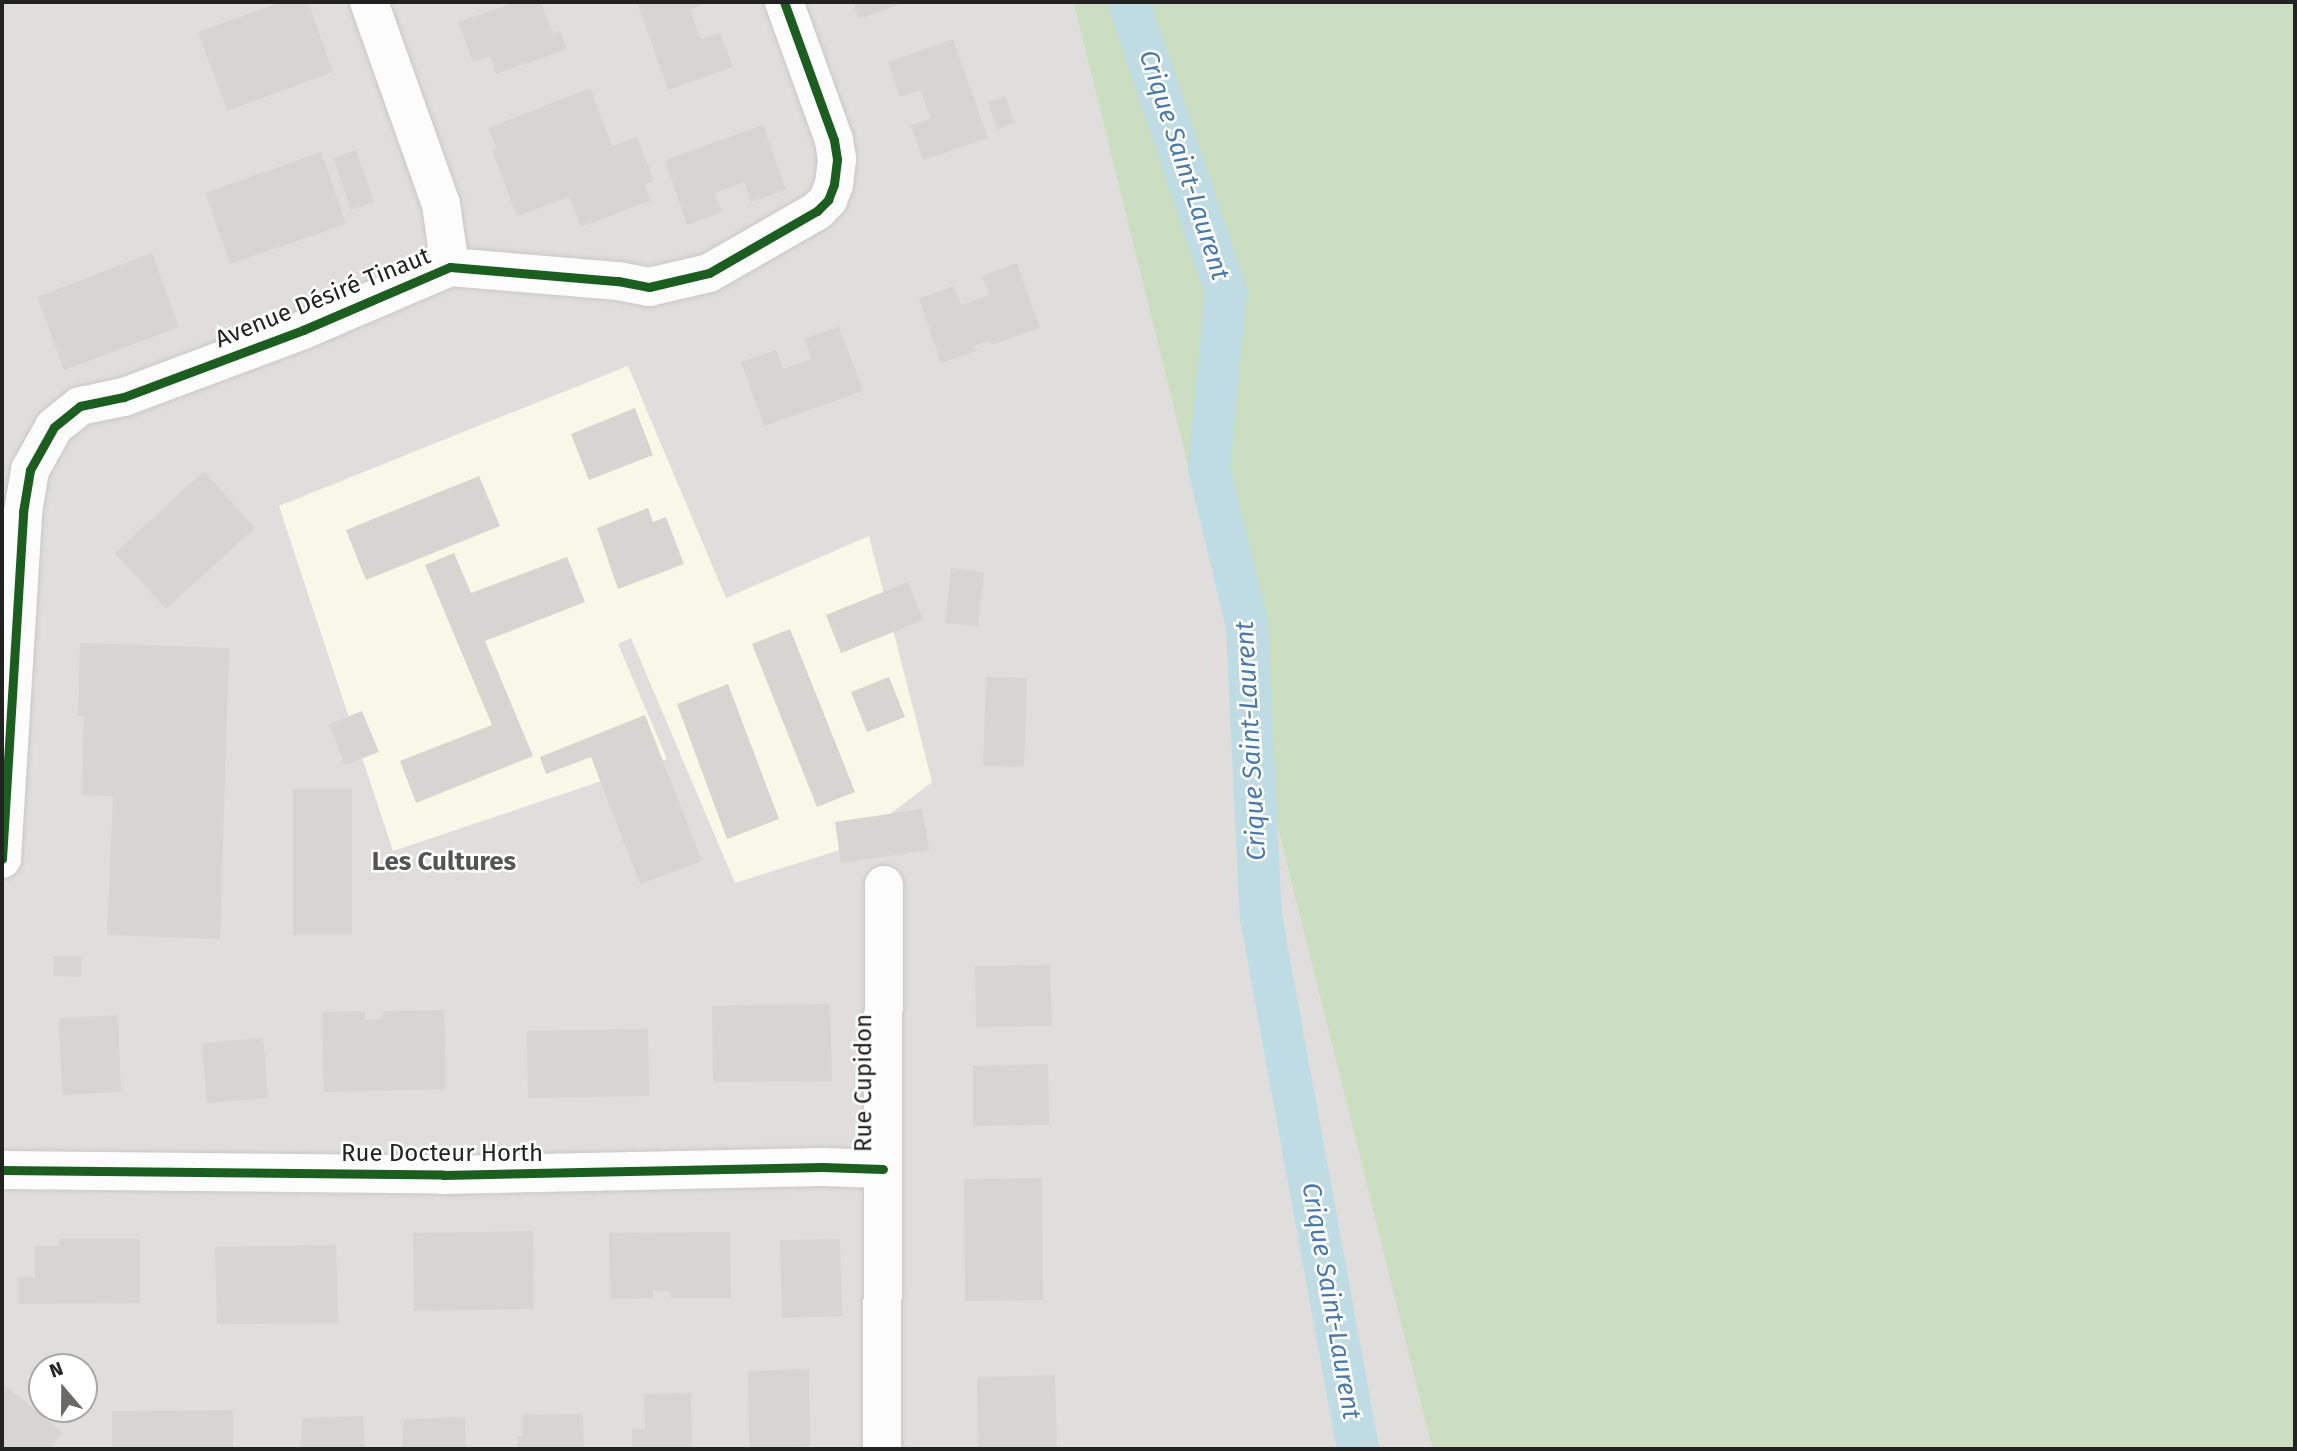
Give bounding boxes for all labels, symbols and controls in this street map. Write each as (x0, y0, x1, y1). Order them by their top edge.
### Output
water label: Crique Saint-Laurent (1132, 46, 1236, 284)
street label: Avenue Désiré Tinaut (211, 242, 435, 354)
water label: Crique Saint-Laurent (1229, 620, 1273, 862)
district label: Les Cultures (372, 846, 516, 878)
street label: Rue Cupidon (850, 1014, 878, 1152)
street label: Rue Docteur Horth (341, 1140, 543, 1168)
water label: Crique Saint-Laurent (1295, 1180, 1367, 1422)
north arrow (28, 1353, 98, 1423)
text: N (46, 1357, 66, 1383)

